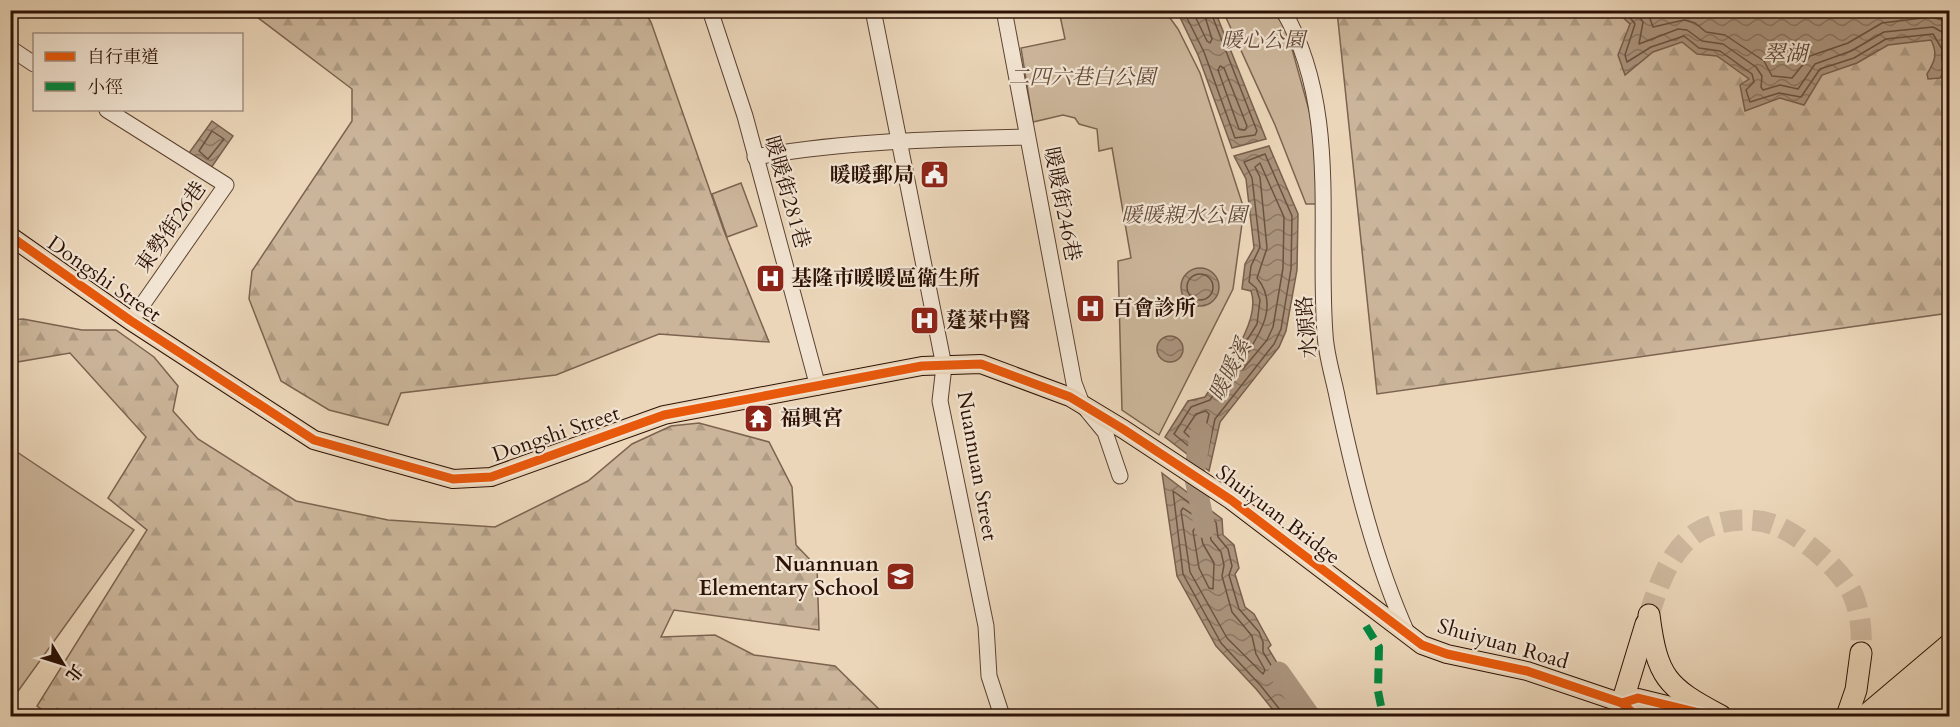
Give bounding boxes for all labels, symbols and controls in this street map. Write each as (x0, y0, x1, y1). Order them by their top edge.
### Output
park label: 暖心公園 (1221, 26, 1308, 55)
legend (33, 33, 243, 111)
water label: 翠湖 (1763, 39, 1811, 69)
text: 自行車道 (87, 45, 159, 70)
park label: 二四六巷白公園 (1009, 63, 1158, 92)
text: 小徑 (87, 75, 123, 100)
street label: 暖暖街281巷 (757, 132, 817, 252)
street label: 暖暖街246巷 (1037, 144, 1087, 264)
public building icon: 暖暖郵局 (919, 159, 951, 191)
place label: 暖暖郵局 (830, 161, 914, 190)
street label: 東勢街26巷 (129, 175, 213, 279)
park label: 暖暖親水公園 (1121, 201, 1250, 230)
street label: Dongshi Street (41, 229, 167, 329)
hospital icon: 基隆市暖暖區衛生所 (754, 262, 786, 294)
place label: 基隆市暖暖區衛生所 (791, 264, 980, 293)
hospital icon: 百會診所 (1075, 292, 1107, 324)
place label: 百會診所 (1112, 294, 1196, 323)
street label: 水源路 (1290, 294, 1324, 360)
hospital icon: 蓬萊中醫 (909, 304, 941, 336)
place label: 蓬萊中醫 (946, 306, 1030, 335)
water label: 暖暖溪 (1202, 332, 1259, 406)
street label: Nuannuan Street (950, 389, 1004, 543)
street label: Dongshi Street (489, 399, 624, 469)
temple icon: 福興宮 (743, 402, 775, 434)
place label: 福興宮 (780, 404, 843, 433)
street label: Shuiyuan Bridge (1210, 459, 1346, 571)
place label: Nuannuan Elementary School (699, 550, 880, 603)
school or university icon: Nuannuan Elementary School (884, 560, 916, 592)
street label: Shuiyuan Road (1434, 611, 1572, 677)
north arrow (33, 634, 93, 694)
text: 北 (60, 660, 88, 686)

